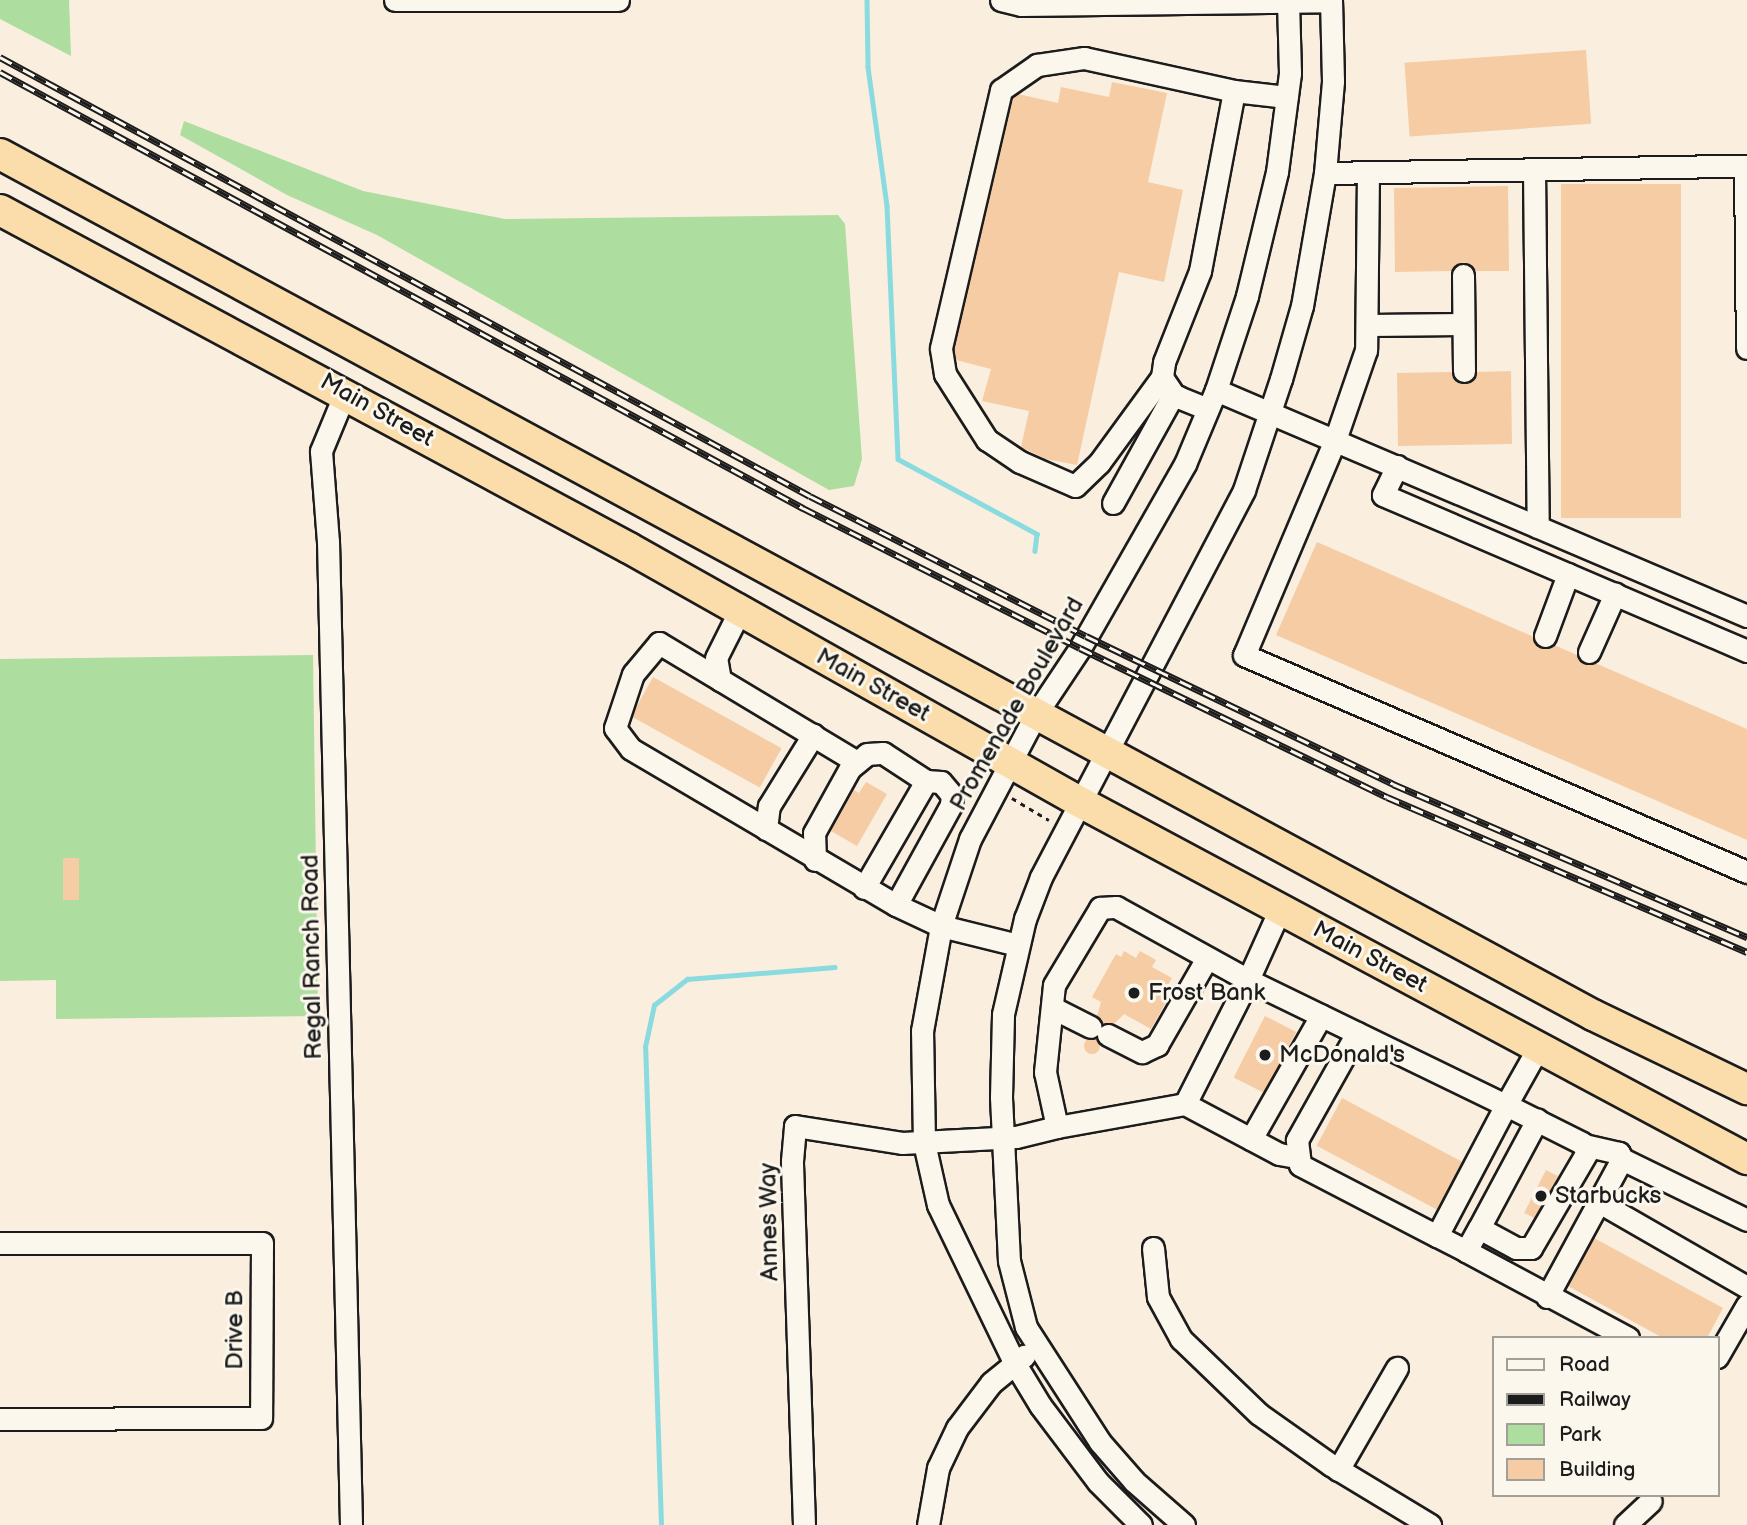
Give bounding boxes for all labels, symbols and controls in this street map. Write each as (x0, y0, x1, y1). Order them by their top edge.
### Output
street label: Main Street (315, 367, 439, 453)
street label: Promenade Boulevard (944, 592, 1090, 816)
street label: Main Street (811, 642, 935, 728)
street label: Regal Ranch Road (296, 854, 328, 1060)
street label: Main Street (1308, 915, 1432, 999)
place label: Frost Bank (1148, 979, 1265, 1007)
marker: Frost Bank (1126, 985, 1142, 1001)
place label: McDonald's (1279, 1041, 1405, 1069)
marker: McDonald's (1257, 1047, 1273, 1063)
street label: Annes Way (754, 1162, 784, 1282)
place label: Starbucks (1555, 1182, 1661, 1210)
marker: Starbucks (1533, 1188, 1549, 1204)
street label: Drive B (221, 1290, 249, 1370)
legend (1492, 1336, 1719, 1497)
text: Road (1559, 1352, 1610, 1377)
text: Railway (1559, 1387, 1631, 1412)
text: Park (1559, 1422, 1601, 1447)
text: Building (1559, 1457, 1635, 1482)

